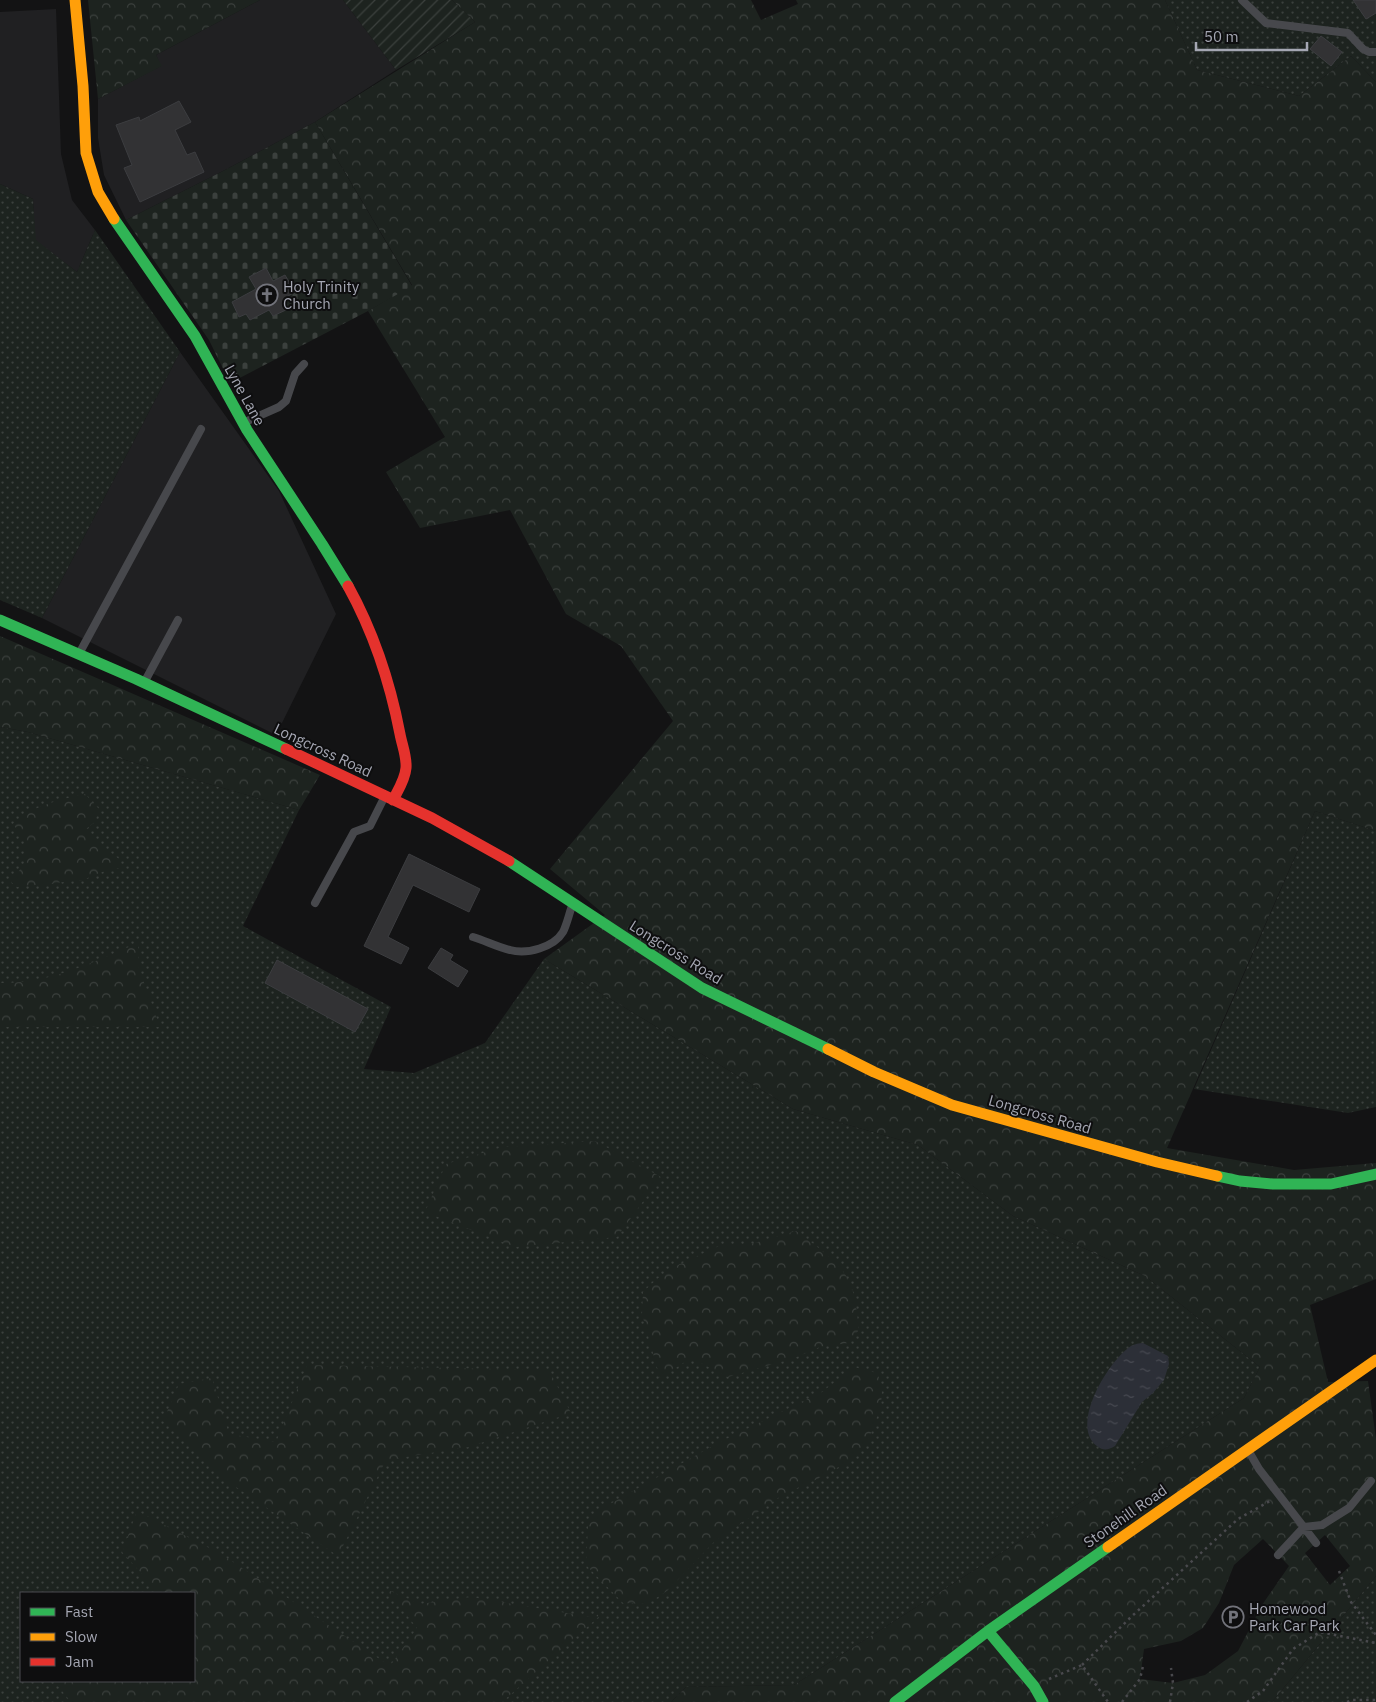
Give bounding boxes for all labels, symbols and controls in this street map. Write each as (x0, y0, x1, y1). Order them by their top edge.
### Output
scale bar (1196, 20, 1307, 52)
text: 50 m (1204, 27, 1239, 46)
place label: Holy Trinity Church (283, 277, 360, 313)
church icon: Holy Trinity Church (255, 283, 279, 307)
street label: Lyne Lane (220, 361, 270, 429)
street label: Longcross Road (271, 719, 375, 781)
street label: Longcross Road (626, 916, 726, 988)
street label: Longcross Road (986, 1090, 1094, 1138)
street label: Stonehill Road (1080, 1480, 1170, 1552)
legend (20, 1592, 195, 1682)
place label: Homewood Park Car Park (1249, 1599, 1340, 1635)
text: Fast (65, 1602, 93, 1621)
parking icon: Homewood Park Car Park (1221, 1605, 1245, 1629)
text: Slow (65, 1627, 98, 1646)
text: Jam (65, 1652, 94, 1671)

